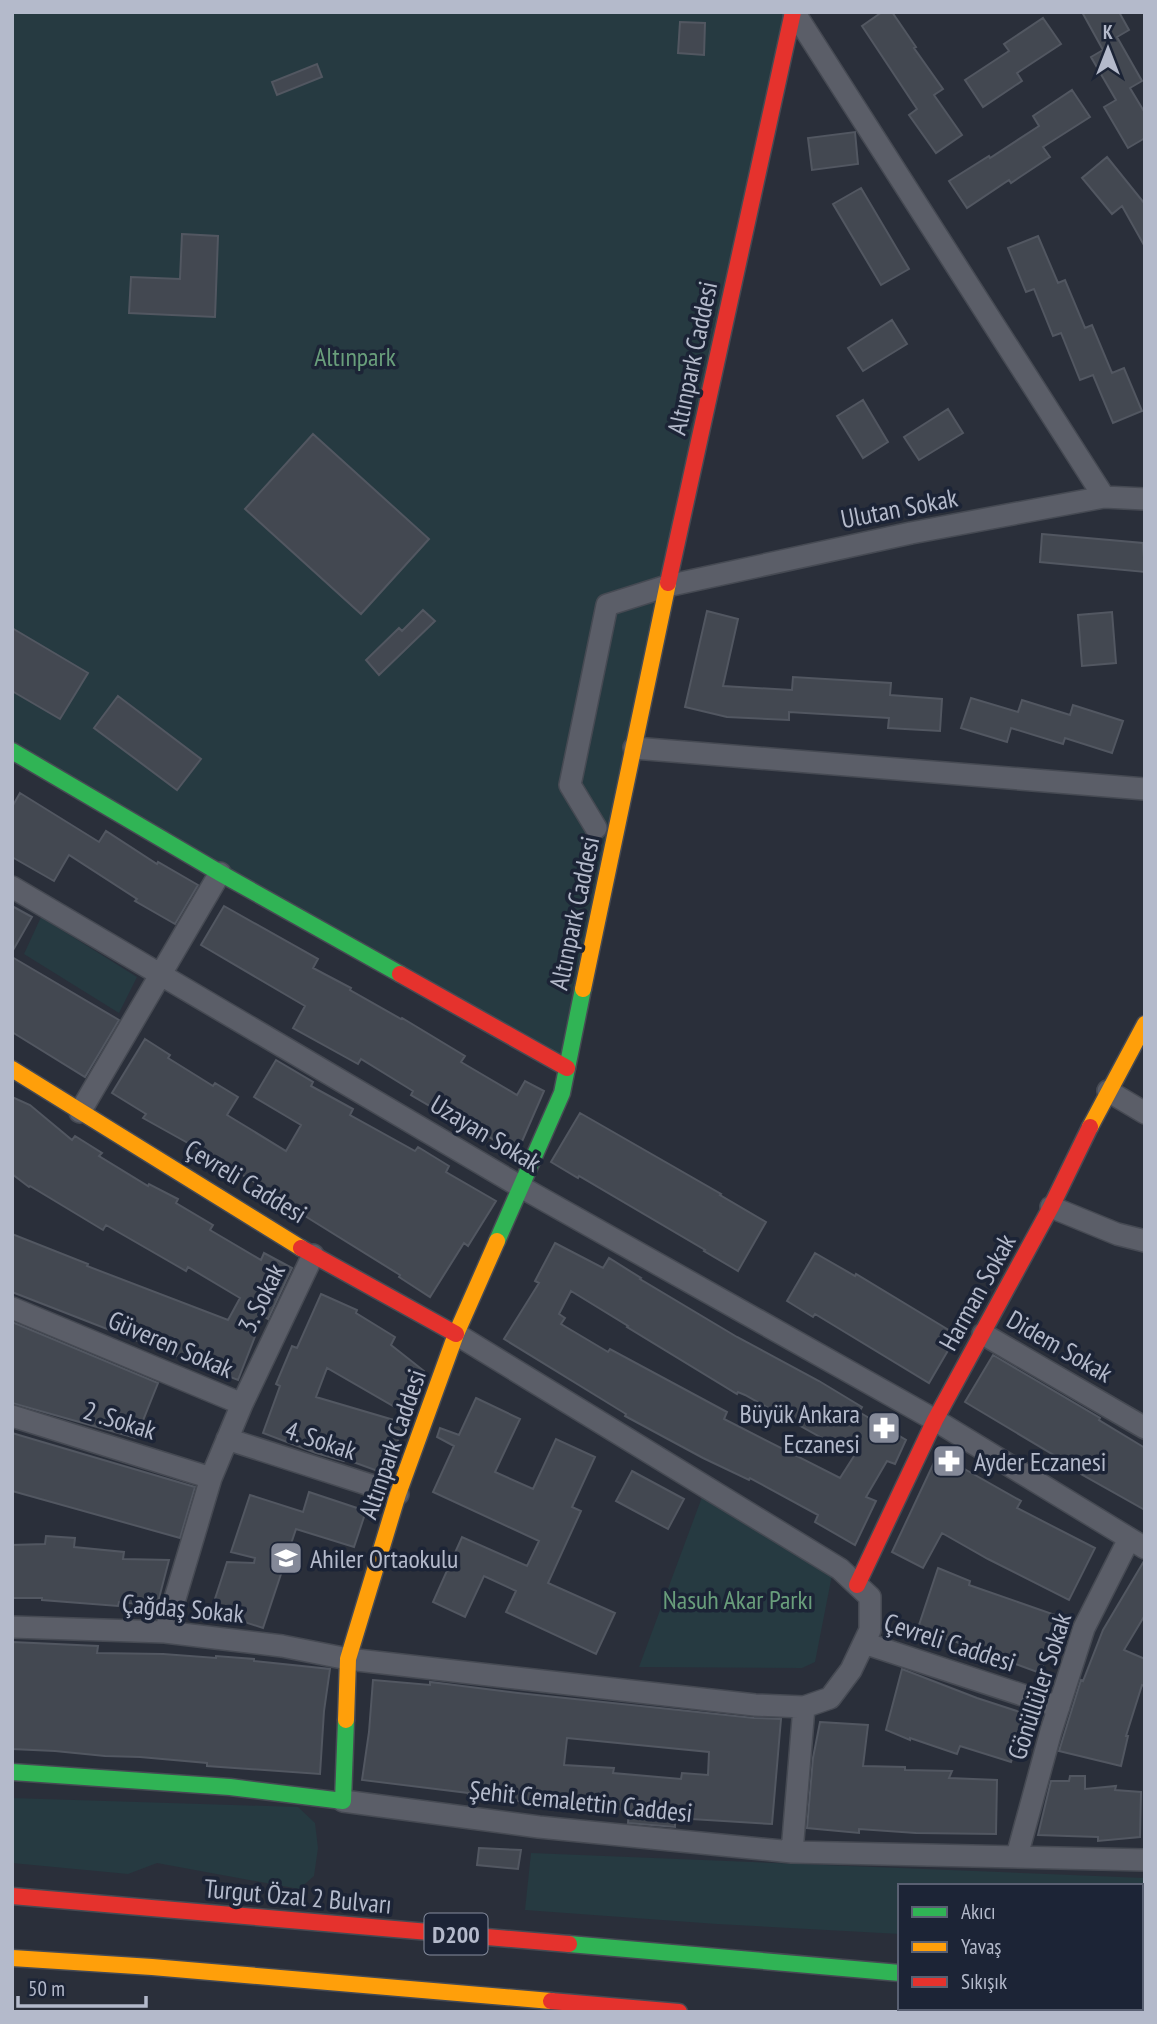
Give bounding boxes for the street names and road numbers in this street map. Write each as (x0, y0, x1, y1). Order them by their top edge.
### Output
street label: Altınpark Caddesi (660, 278, 724, 438)
street label: Ulutan Sokak (838, 481, 960, 535)
street label: Altınpark Caddesi (542, 833, 606, 993)
street label: Uzayan Sokak (425, 1087, 547, 1179)
street label: Çevreli Caddesi (179, 1132, 313, 1230)
street label: Harman Sokak (931, 1228, 1023, 1356)
street label: 3. Sokak (230, 1258, 292, 1338)
street label: Güveren Sokak (104, 1303, 238, 1385)
street label: Didem Sokak (1001, 1303, 1119, 1389)
street label: Altınpark Caddesi (351, 1365, 433, 1523)
street label: 2 .Sokak (80, 1393, 160, 1447)
street label: 4. Sokak (281, 1413, 361, 1467)
street label: Çağdaş Sokak (121, 1586, 245, 1630)
street label: Çevreli Caddesi (880, 1605, 1020, 1679)
street label: Gönüllüler Sokak (1000, 1608, 1078, 1764)
street label: Şehit Cemalettin Caddesi (468, 1773, 694, 1829)
street label: Turgut Özal 2 Bulvarı (203, 1871, 393, 1921)
road number: D200 (424, 1913, 488, 1954)

